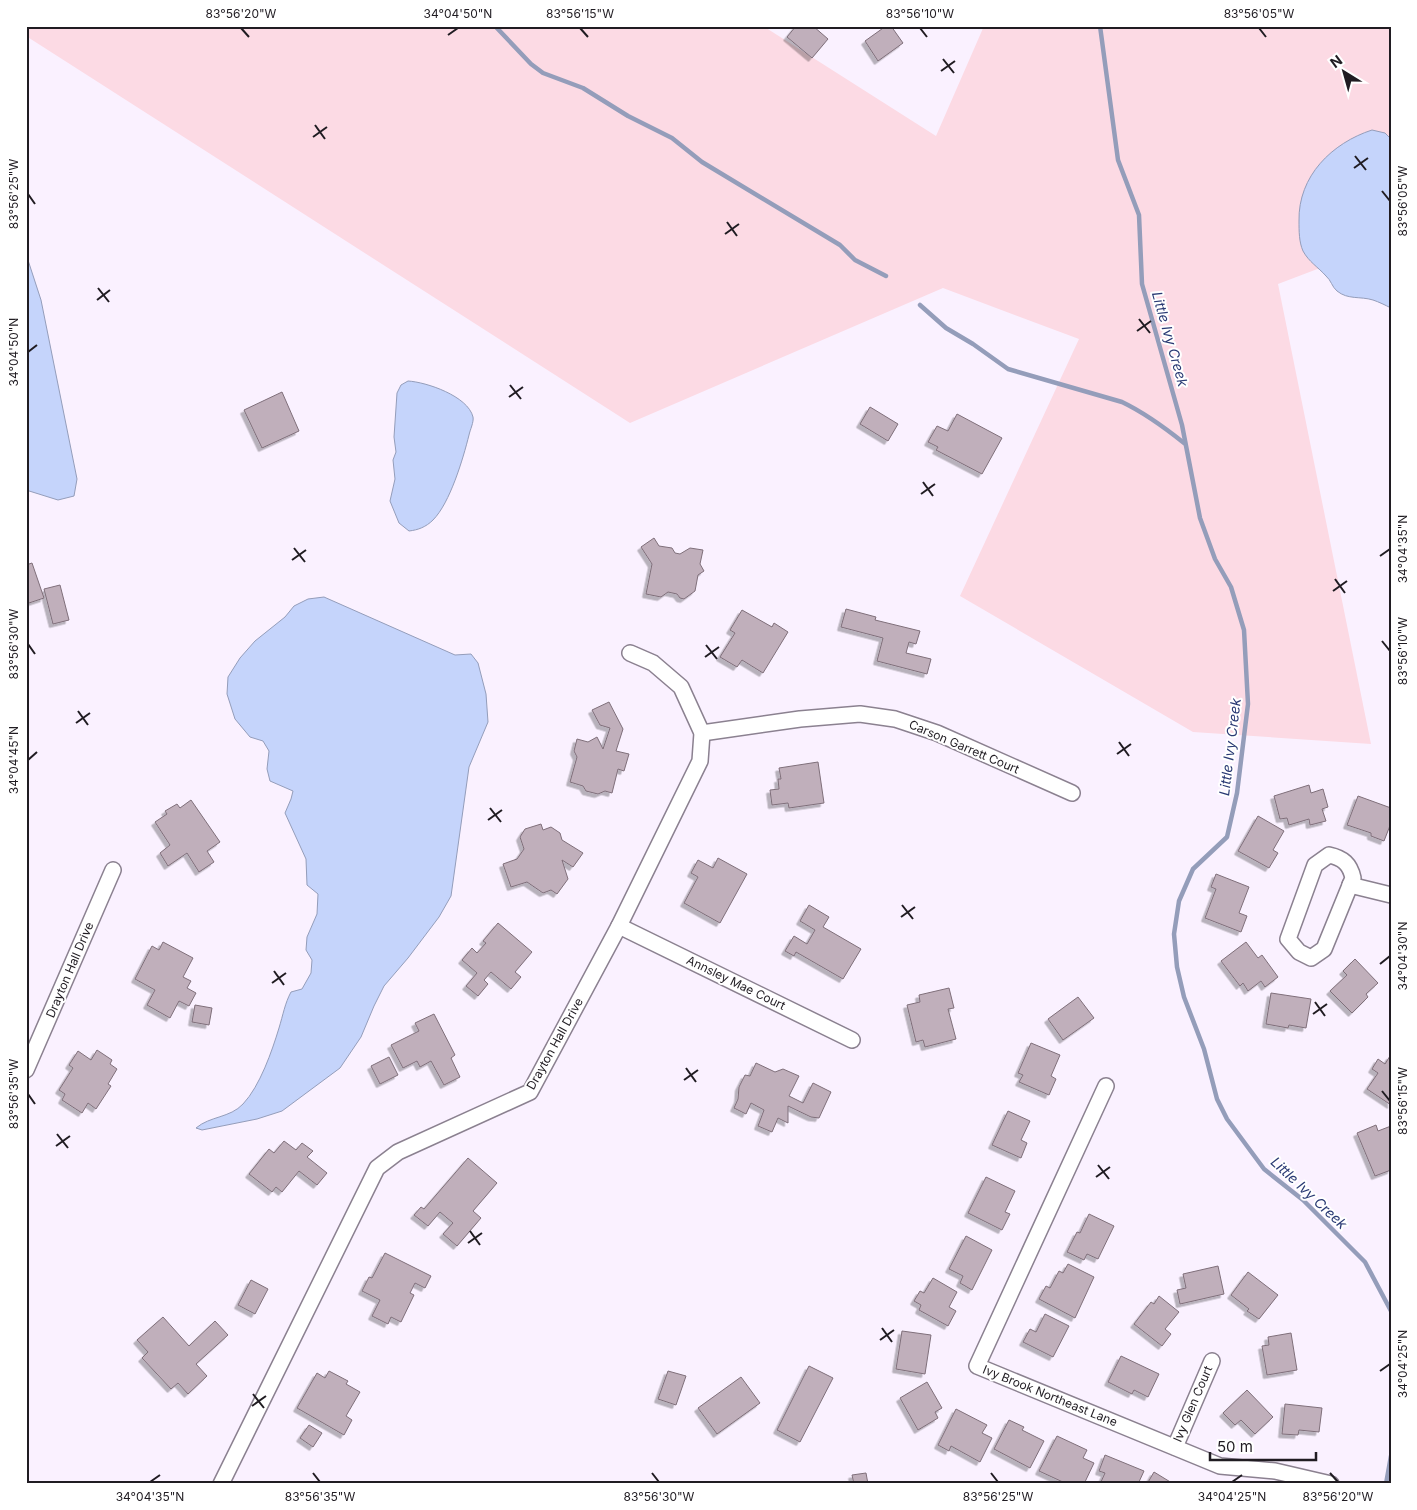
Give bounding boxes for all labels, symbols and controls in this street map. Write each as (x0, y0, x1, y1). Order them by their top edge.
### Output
text: 83°56'20"W (206, 6, 277, 21)
text: 34°04'50"N (424, 6, 492, 21)
text: 83°56'15"W (546, 6, 614, 21)
text: 83°56'10"W (886, 6, 954, 21)
text: 83°56'05"W (1224, 6, 1295, 21)
north arrow (1320, 48, 1370, 98)
text: N (1326, 51, 1345, 71)
text: 83°56'25"W (6, 159, 21, 229)
text: 83°56'05"W (1395, 165, 1410, 236)
water label: Little Ivy Creek (1149, 289, 1192, 389)
text: 34°04'50"N (6, 318, 21, 386)
text: 34°04'35"N (1395, 515, 1410, 583)
text: 83°56'30"W (6, 608, 21, 679)
text: 83°56'10"W (1395, 617, 1410, 685)
water label: Little Ivy Creek (1215, 697, 1244, 797)
street label: Carson Garrett Court (907, 717, 1022, 777)
text: 34°04'45"N (6, 726, 21, 794)
street label: Drayton Hall Drive (43, 920, 97, 1020)
text: 34°04'30"N (1395, 922, 1410, 990)
street label: Annsley Mae Court (684, 952, 788, 1013)
street label: Drayton Hall Drive (523, 995, 586, 1092)
text: 83°56'35"W (6, 1059, 21, 1129)
text: 83°56'15"W (1395, 1067, 1410, 1135)
water label: Little Ivy Creek (1268, 1153, 1351, 1233)
text: 34°04'25"N (1395, 1330, 1410, 1398)
street label: Ivy Brook Northeast Lane (981, 1362, 1120, 1429)
street label: Ivy Glen Court (1170, 1363, 1215, 1444)
scale bar (1210, 1430, 1316, 1462)
text: 50 m (1217, 1437, 1253, 1456)
text: 34°04'35"N (116, 1489, 184, 1504)
text: 83°56'35"W (285, 1489, 355, 1504)
text: 83°56'30"W (624, 1489, 695, 1504)
text: 83°56'25"W (963, 1489, 1033, 1504)
text: 34°04'25"N (1198, 1489, 1266, 1504)
text: 83°56'20"W (1303, 1489, 1374, 1504)

